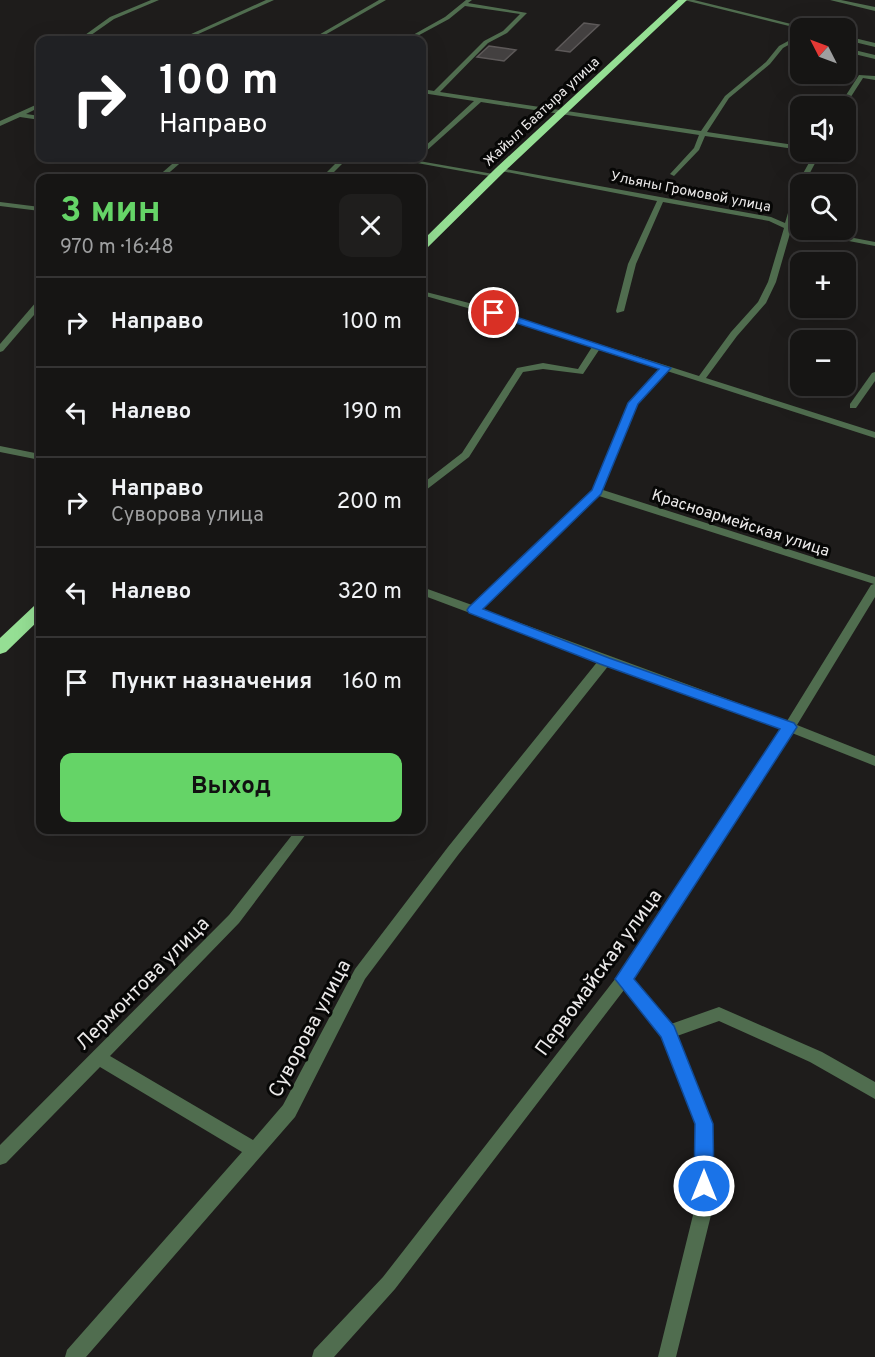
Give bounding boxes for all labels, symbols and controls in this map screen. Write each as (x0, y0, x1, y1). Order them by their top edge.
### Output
north arrow (790, 18, 856, 84)
map controls (790, 18, 856, 396)
street label: Жайыл Баатыра улица (480, 54, 604, 170)
text: 100 m (159, 56, 278, 109)
icon: right (60, 60, 138, 138)
button: sound (790, 96, 856, 162)
text: Направо (159, 108, 267, 142)
street label: Ульяны Громовой улица (609, 169, 772, 216)
button: search (790, 174, 856, 240)
text: 3 мин (60, 189, 161, 235)
button: close (339, 194, 402, 257)
text: 970 m · 16:48 (60, 235, 174, 261)
button: + (790, 252, 856, 318)
pin (468, 287, 519, 338)
icon: arrive (477, 296, 510, 329)
icon: right (60, 306, 93, 339)
text: Направо (111, 309, 203, 336)
text: 100 m (342, 309, 402, 336)
button: − (790, 330, 856, 396)
icon: left (60, 396, 93, 429)
text: Налево (111, 399, 191, 426)
text: 190 m (343, 399, 402, 426)
text: Направо (111, 476, 203, 503)
icon: right (60, 486, 93, 519)
street label: Красноармейская улица (649, 486, 832, 562)
text: 200 m (337, 489, 402, 516)
text: Суворова улица (111, 503, 264, 529)
icon: left (60, 576, 93, 609)
text: Налево (111, 579, 191, 606)
text: 320 m (338, 579, 402, 606)
icon: arrive (60, 666, 93, 699)
text: Пункт назначения (111, 669, 312, 696)
text: 160 m (343, 669, 402, 696)
button: Выход (60, 753, 402, 822)
street label: Первомайская улица (530, 885, 669, 1062)
street label: Лермонтова улица (71, 912, 216, 1057)
street label: Суворова улица (263, 955, 358, 1102)
position arrow (672, 1154, 736, 1218)

